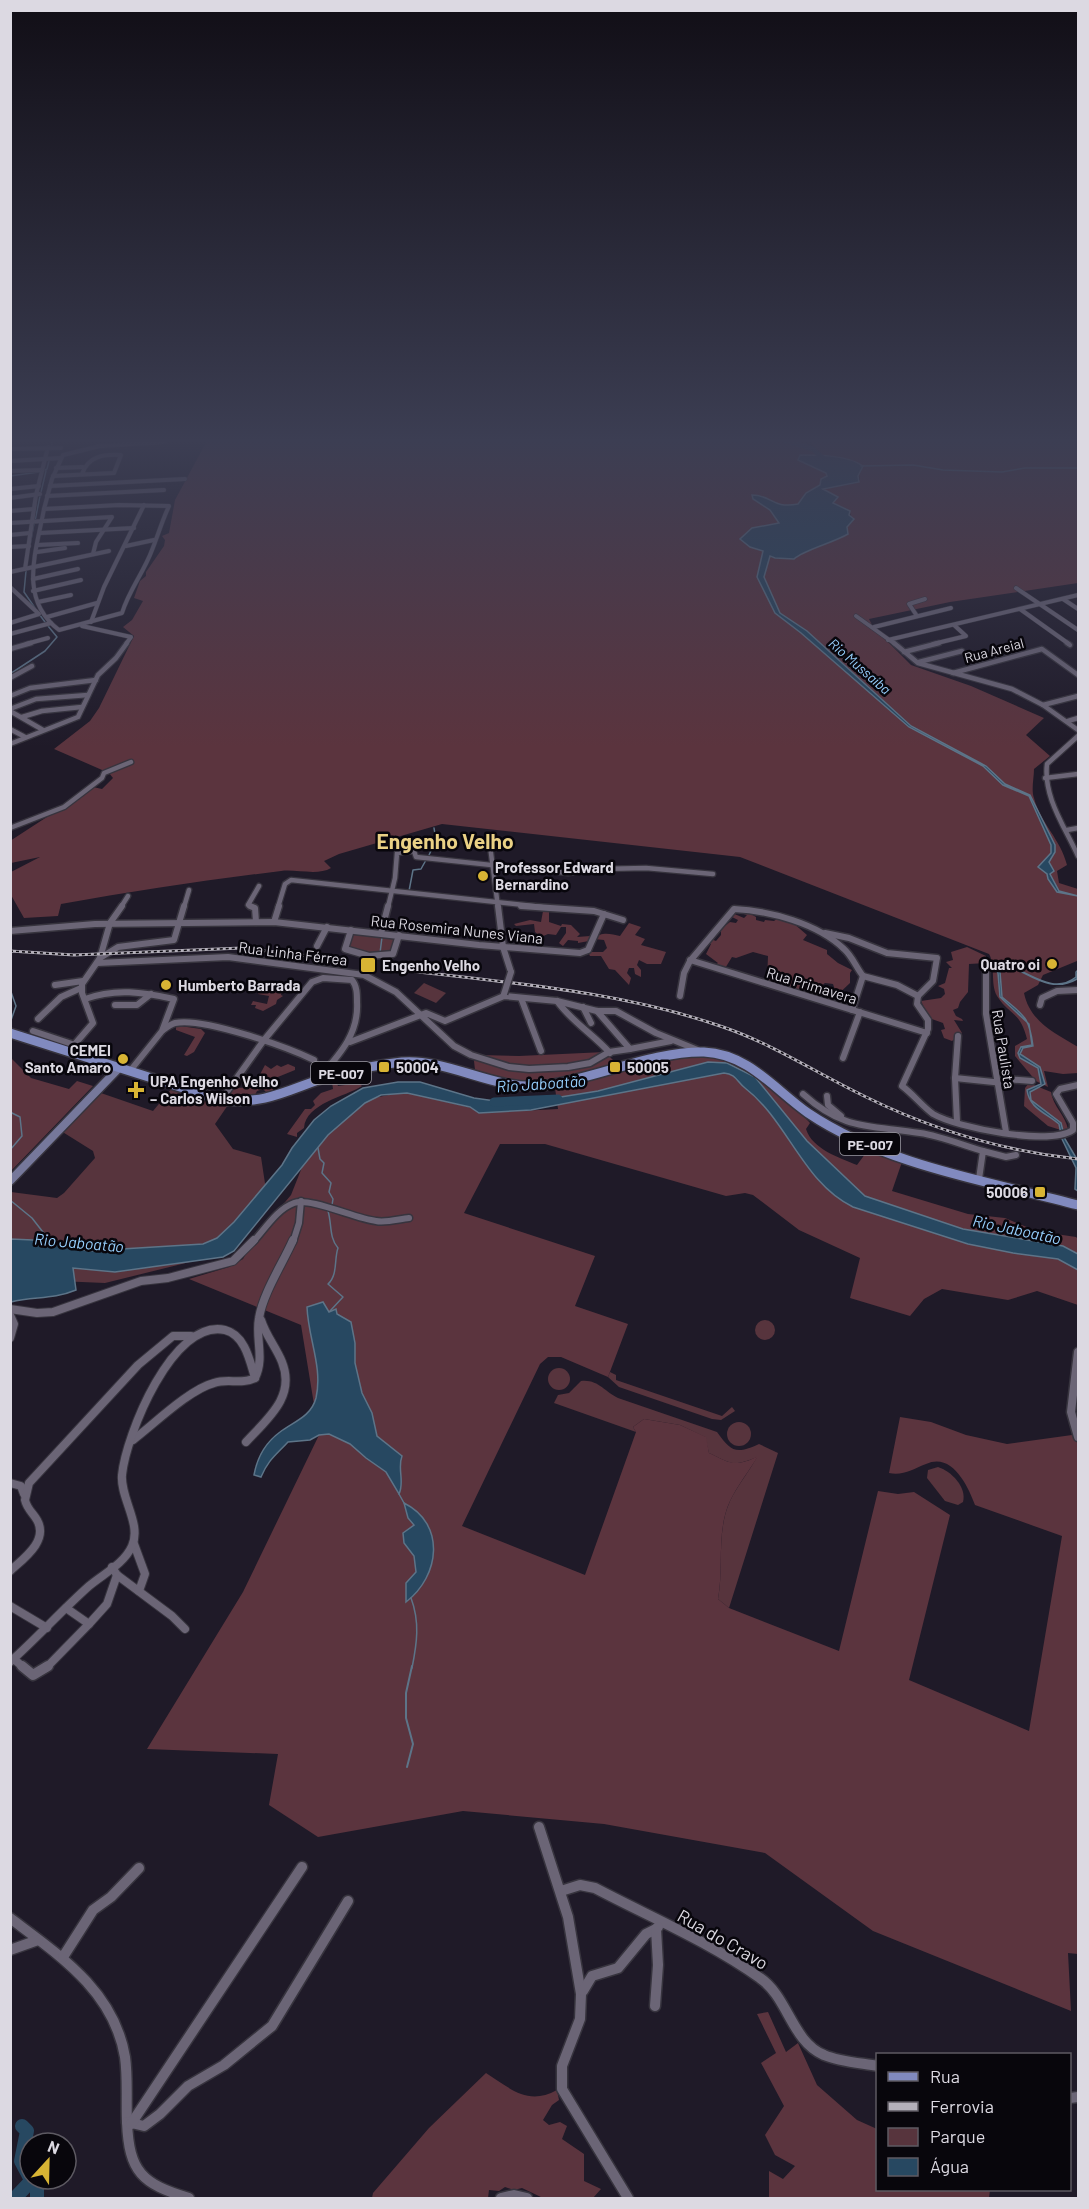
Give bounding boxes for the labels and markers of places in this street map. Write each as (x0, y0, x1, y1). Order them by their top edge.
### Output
place label: Professor Edward Bernardino (495, 858, 614, 893)
marker: Professor Edward Bernardino (476, 869, 490, 883)
place label: Quatro oi (980, 955, 1040, 973)
marker: Engenho Velho (359, 956, 377, 974)
place label: Engenho Velho (382, 956, 480, 974)
marker: Quatro oi (1045, 957, 1059, 971)
place label: Humberto Barrada (178, 976, 301, 994)
marker: Humberto Barrada (159, 978, 173, 992)
place label: CEMEI Santo Amaro (25, 1041, 111, 1076)
marker: CEMEI Santo Amaro (116, 1052, 130, 1066)
place label: 50004 (396, 1058, 439, 1076)
place label: 50005 (627, 1058, 669, 1076)
marker: 50004 (377, 1060, 391, 1074)
marker: 50005 (608, 1060, 622, 1074)
place label: UPA Engenho Velho – Carlos Wilson (150, 1072, 279, 1107)
marker: UPA Engenho Velho – Carlos Wilson (127, 1081, 145, 1099)
place label: 50006 (986, 1183, 1028, 1201)
marker: 50006 (1033, 1185, 1047, 1199)

